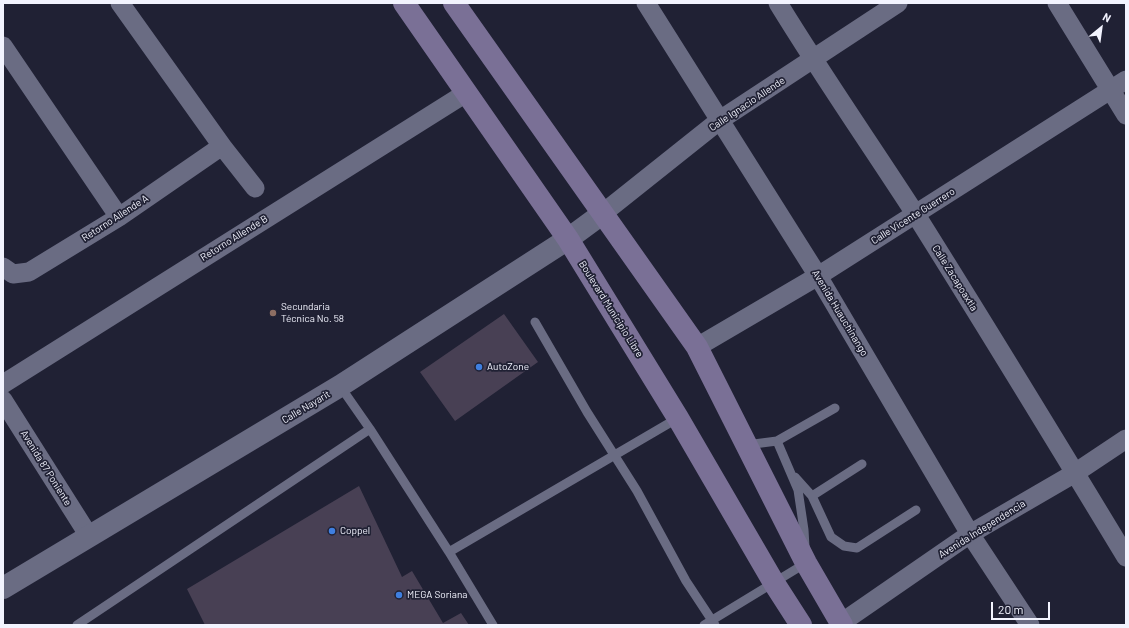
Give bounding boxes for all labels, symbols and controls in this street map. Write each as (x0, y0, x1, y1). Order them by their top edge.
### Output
north arrow (1081, 8, 1121, 48)
text: N (1101, 10, 1113, 25)
street label: Calle Ignacio Allende (707, 74, 787, 134)
street label: Calle Vicente Guerrero (869, 185, 957, 247)
street label: Retorno Allende A (79, 192, 151, 244)
street label: Retorno Allende B (198, 212, 270, 264)
street label: Calle Zacapoaxtla (930, 243, 980, 313)
street label: Boulevard Municipio Libre (576, 258, 646, 360)
street label: Avenida Huauchinango (810, 268, 870, 358)
place label: Secundaria Técnica No. 58 (281, 301, 344, 324)
marker: Secundaria Técnica No. 58 (268, 308, 278, 318)
place label: AutoZone (487, 361, 529, 373)
marker: AutoZone (474, 362, 484, 372)
street label: Calle Nayarit (280, 388, 332, 426)
street label: Avenida 87 Poniente (18, 428, 74, 508)
street label: Avenida Independencia (936, 497, 1028, 561)
place label: Coppel (340, 525, 370, 537)
marker: Coppel (327, 526, 337, 536)
place label: MEGA Soriana (407, 589, 467, 601)
marker: MEGA Soriana (394, 590, 404, 600)
scale bar (993, 594, 1052, 620)
text: 20 m (998, 602, 1024, 616)

